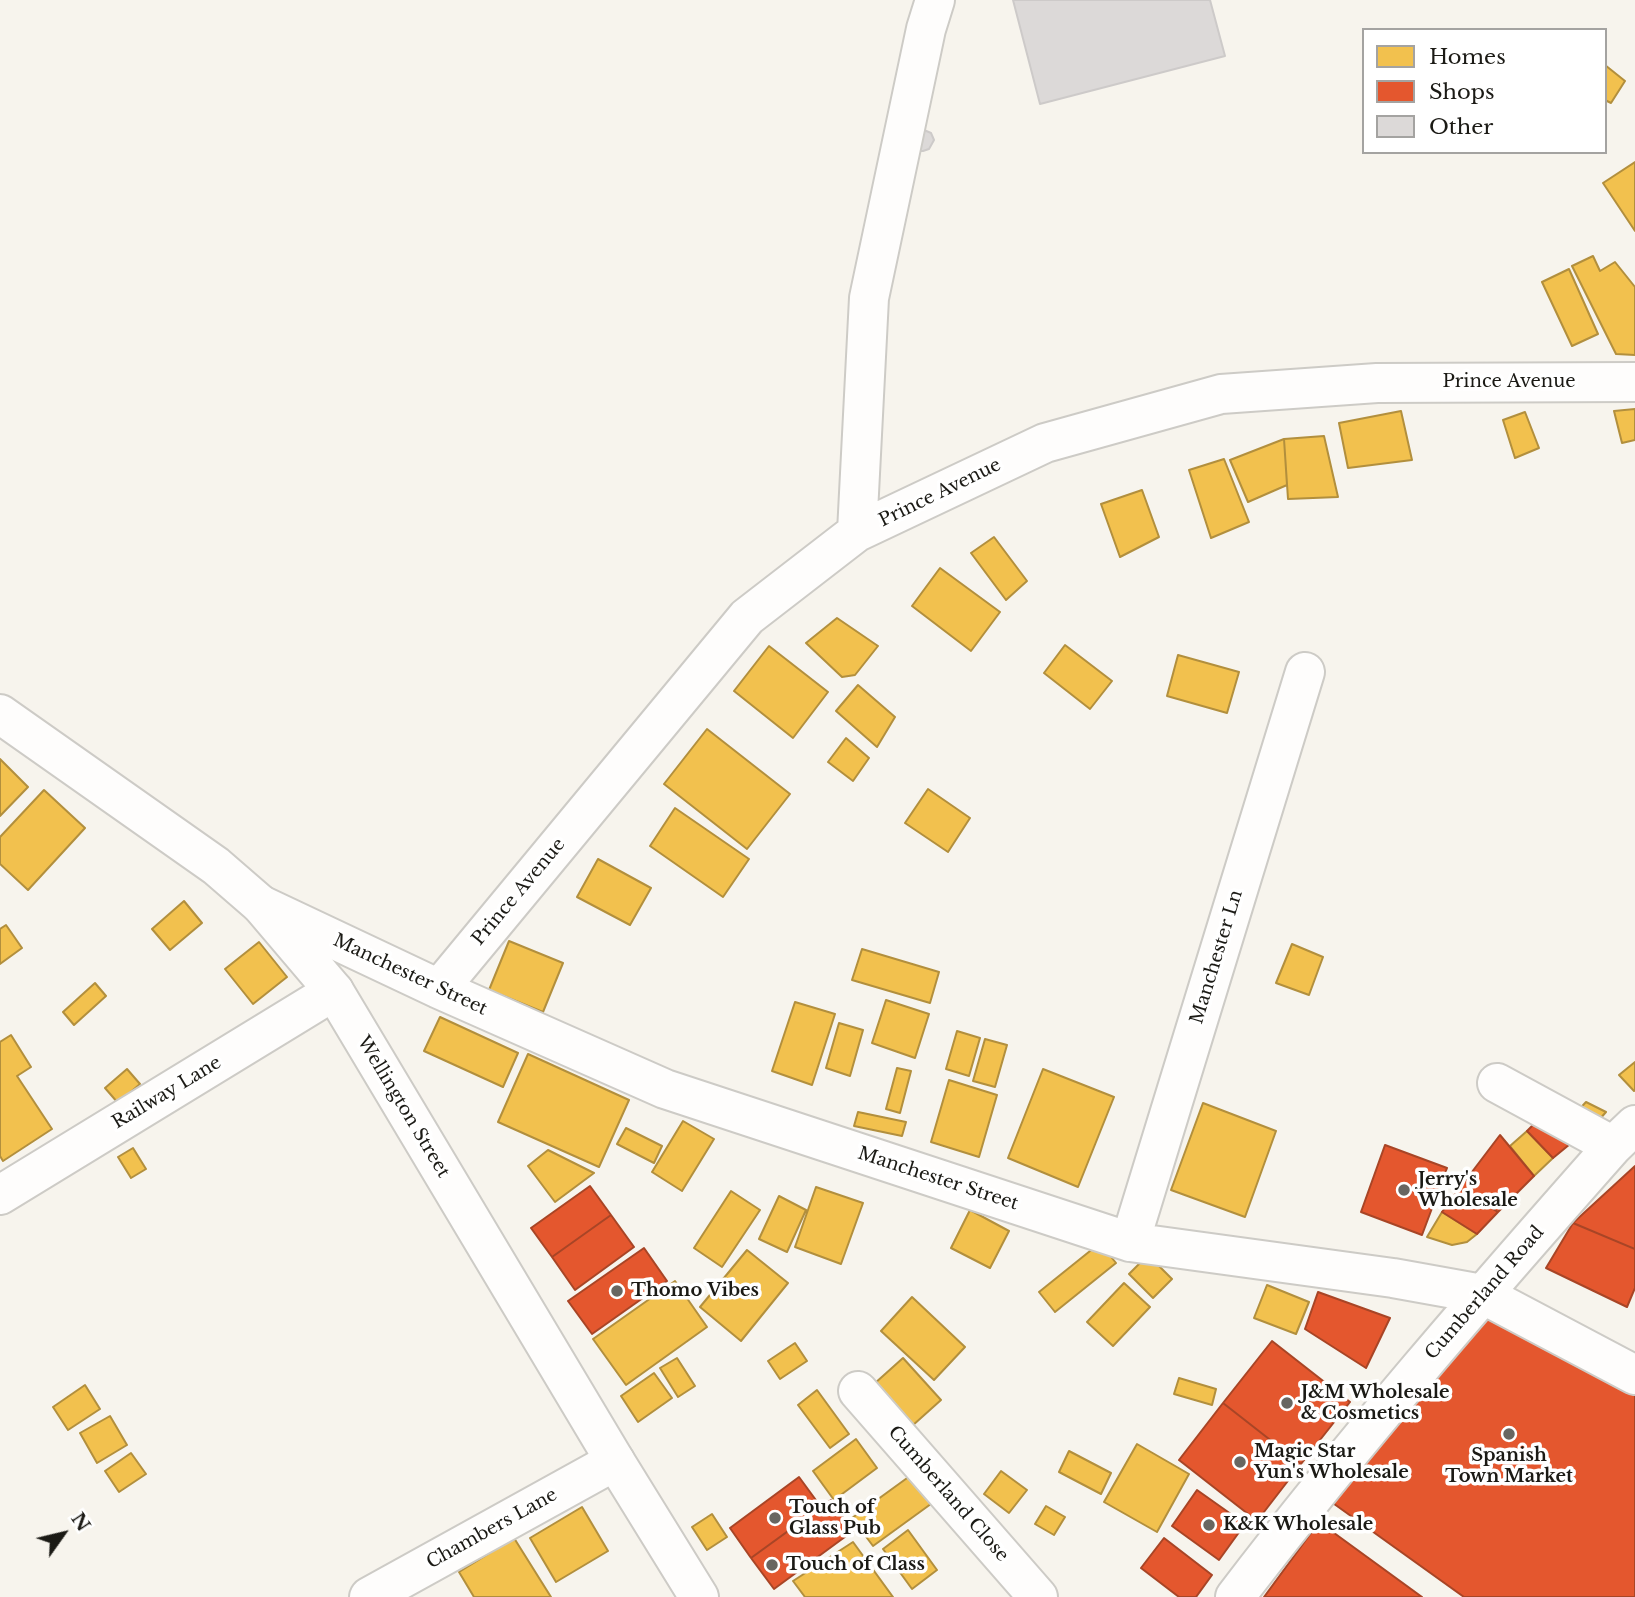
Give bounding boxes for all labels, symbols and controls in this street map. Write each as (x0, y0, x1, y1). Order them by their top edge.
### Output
legend (1362, 28, 1607, 154)
text: Homes (1429, 44, 1506, 70)
text: Shops (1429, 79, 1495, 105)
text: Other (1429, 114, 1493, 140)
street label: Prince Avenue (1442, 371, 1576, 393)
street label: Prince Avenue (875, 454, 1005, 532)
street label: Prince Avenue (468, 834, 570, 950)
street label: Manchester Ln (1186, 887, 1248, 1027)
street label: Manchester Street (330, 930, 490, 1020)
street label: Wellington Street (352, 1032, 454, 1182)
street label: Railway Lane (109, 1052, 225, 1134)
street label: Manchester Street (855, 1143, 1021, 1215)
place label: Jerry's Wholesale (1418, 1169, 1518, 1212)
marker: Jerry's Wholesale (1396, 1182, 1412, 1198)
street label: Cumberland Road (1421, 1222, 1549, 1364)
place label: Thomo Vibes (631, 1280, 759, 1302)
marker: Thomo Vibes (609, 1283, 625, 1299)
place label: J&M Wholesale & Cosmetics (1301, 1382, 1450, 1424)
marker: J&M Wholesale & Cosmetics (1279, 1395, 1295, 1411)
street label: Cumberland Close (883, 1422, 1013, 1566)
marker: Spanish Town Market (1501, 1426, 1517, 1442)
place label: Magic Star Yun's Wholesale (1254, 1441, 1409, 1484)
place label: Spanish Town Market (1445, 1445, 1573, 1488)
marker: Magic Star Yun's Wholesale (1232, 1454, 1248, 1470)
street label: Chambers Lane (423, 1484, 561, 1574)
place label: Touch of Glass Pub (789, 1497, 881, 1540)
north arrow (28, 1499, 98, 1569)
text: N (66, 1508, 95, 1536)
marker: Touch of Glass Pub (767, 1510, 783, 1526)
place label: K&K Wholesale (1223, 1514, 1373, 1536)
marker: K&K Wholesale (1201, 1517, 1217, 1533)
place label: Touch of Class (786, 1554, 925, 1576)
marker: Touch of Class (764, 1557, 780, 1573)

